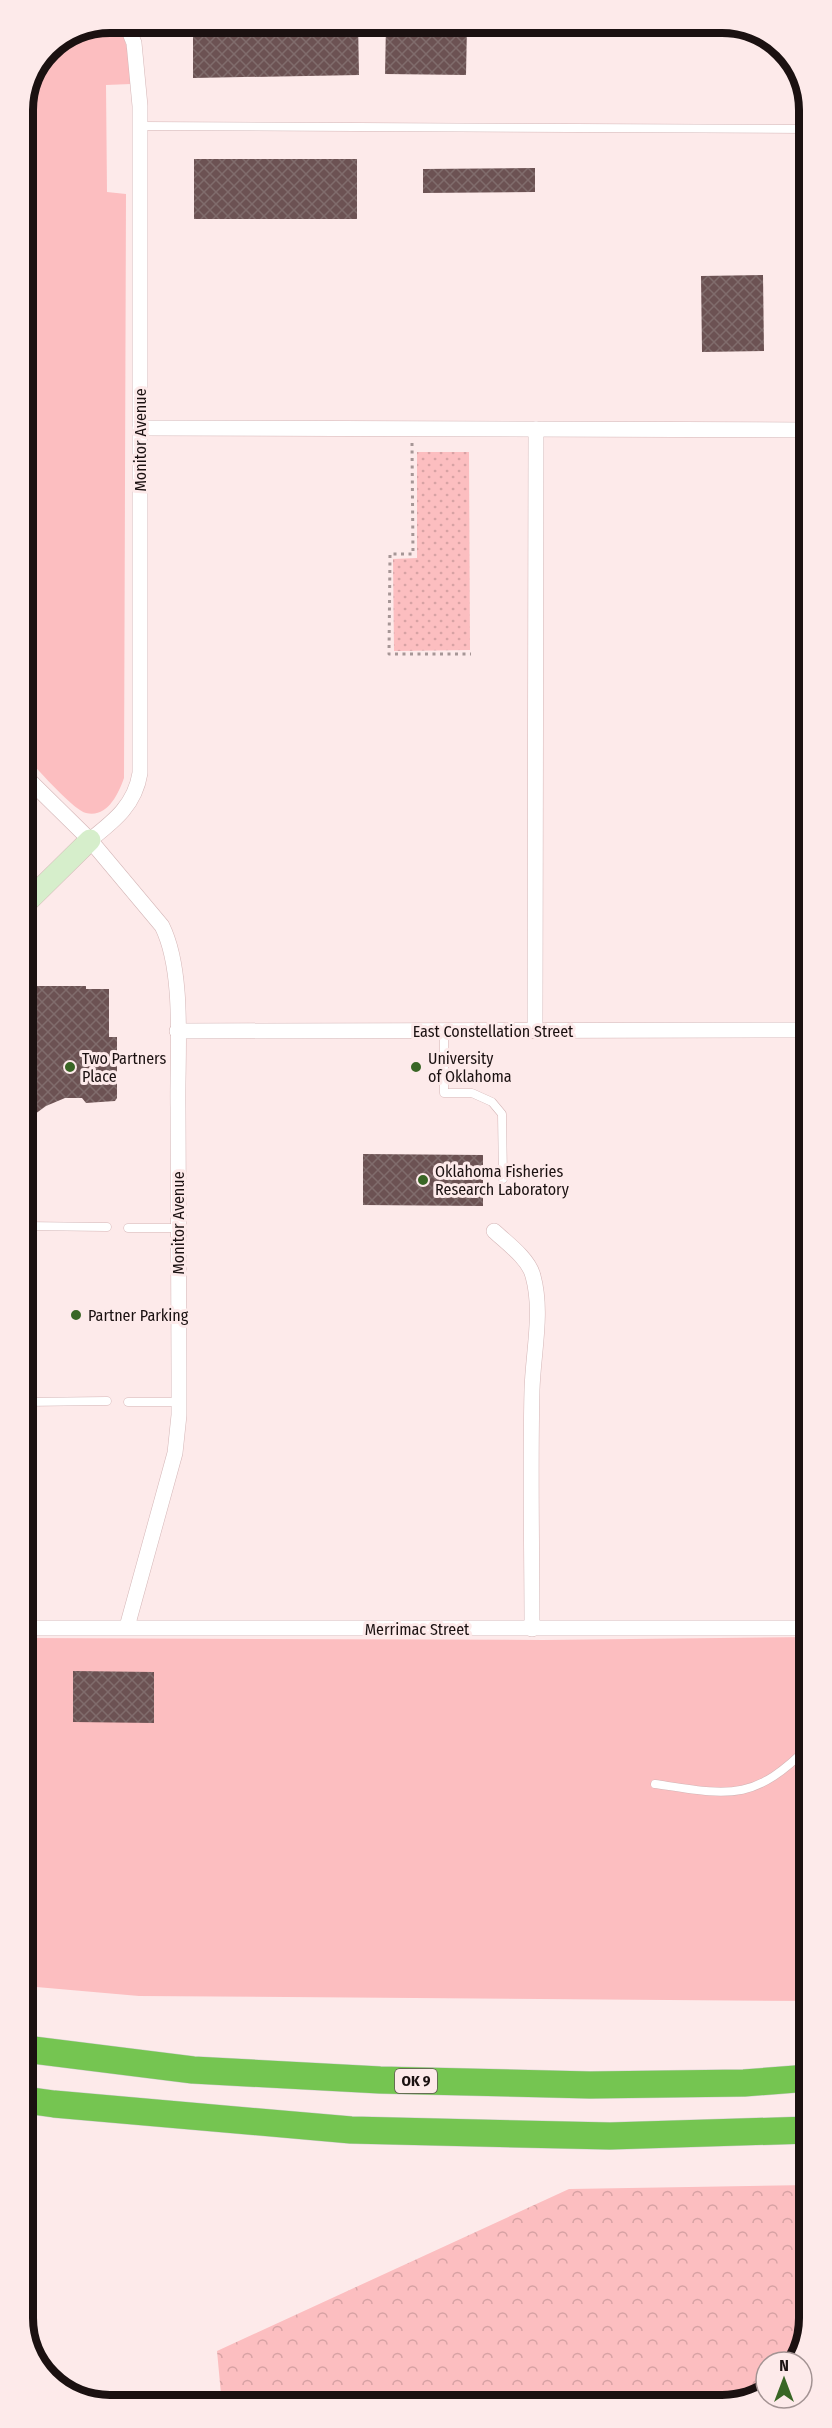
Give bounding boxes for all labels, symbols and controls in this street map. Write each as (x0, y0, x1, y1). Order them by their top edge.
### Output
street label: Monitor Avenue (131, 388, 150, 492)
street label: East Constellation Street (413, 1022, 574, 1041)
place label: Two Partners Place (82, 1049, 166, 1086)
place label: University of Oklahoma (428, 1049, 512, 1086)
marker: Two Partners Place (63, 1060, 77, 1074)
marker: University of Oklahoma (409, 1060, 423, 1074)
place label: Oklahoma Fisheries Research Laboratory (435, 1162, 570, 1199)
street label: Monitor Avenue (169, 1171, 188, 1275)
marker: Oklahoma Fisheries Research Laboratory (416, 1173, 430, 1187)
place label: Partner Parking (88, 1306, 189, 1325)
marker: Partner Parking (69, 1308, 83, 1322)
street label: Merrimac Street (365, 1620, 470, 1639)
road number: OK 9 (395, 2069, 437, 2093)
north arrow (754, 2350, 814, 2410)
text: N (779, 2356, 789, 2375)

